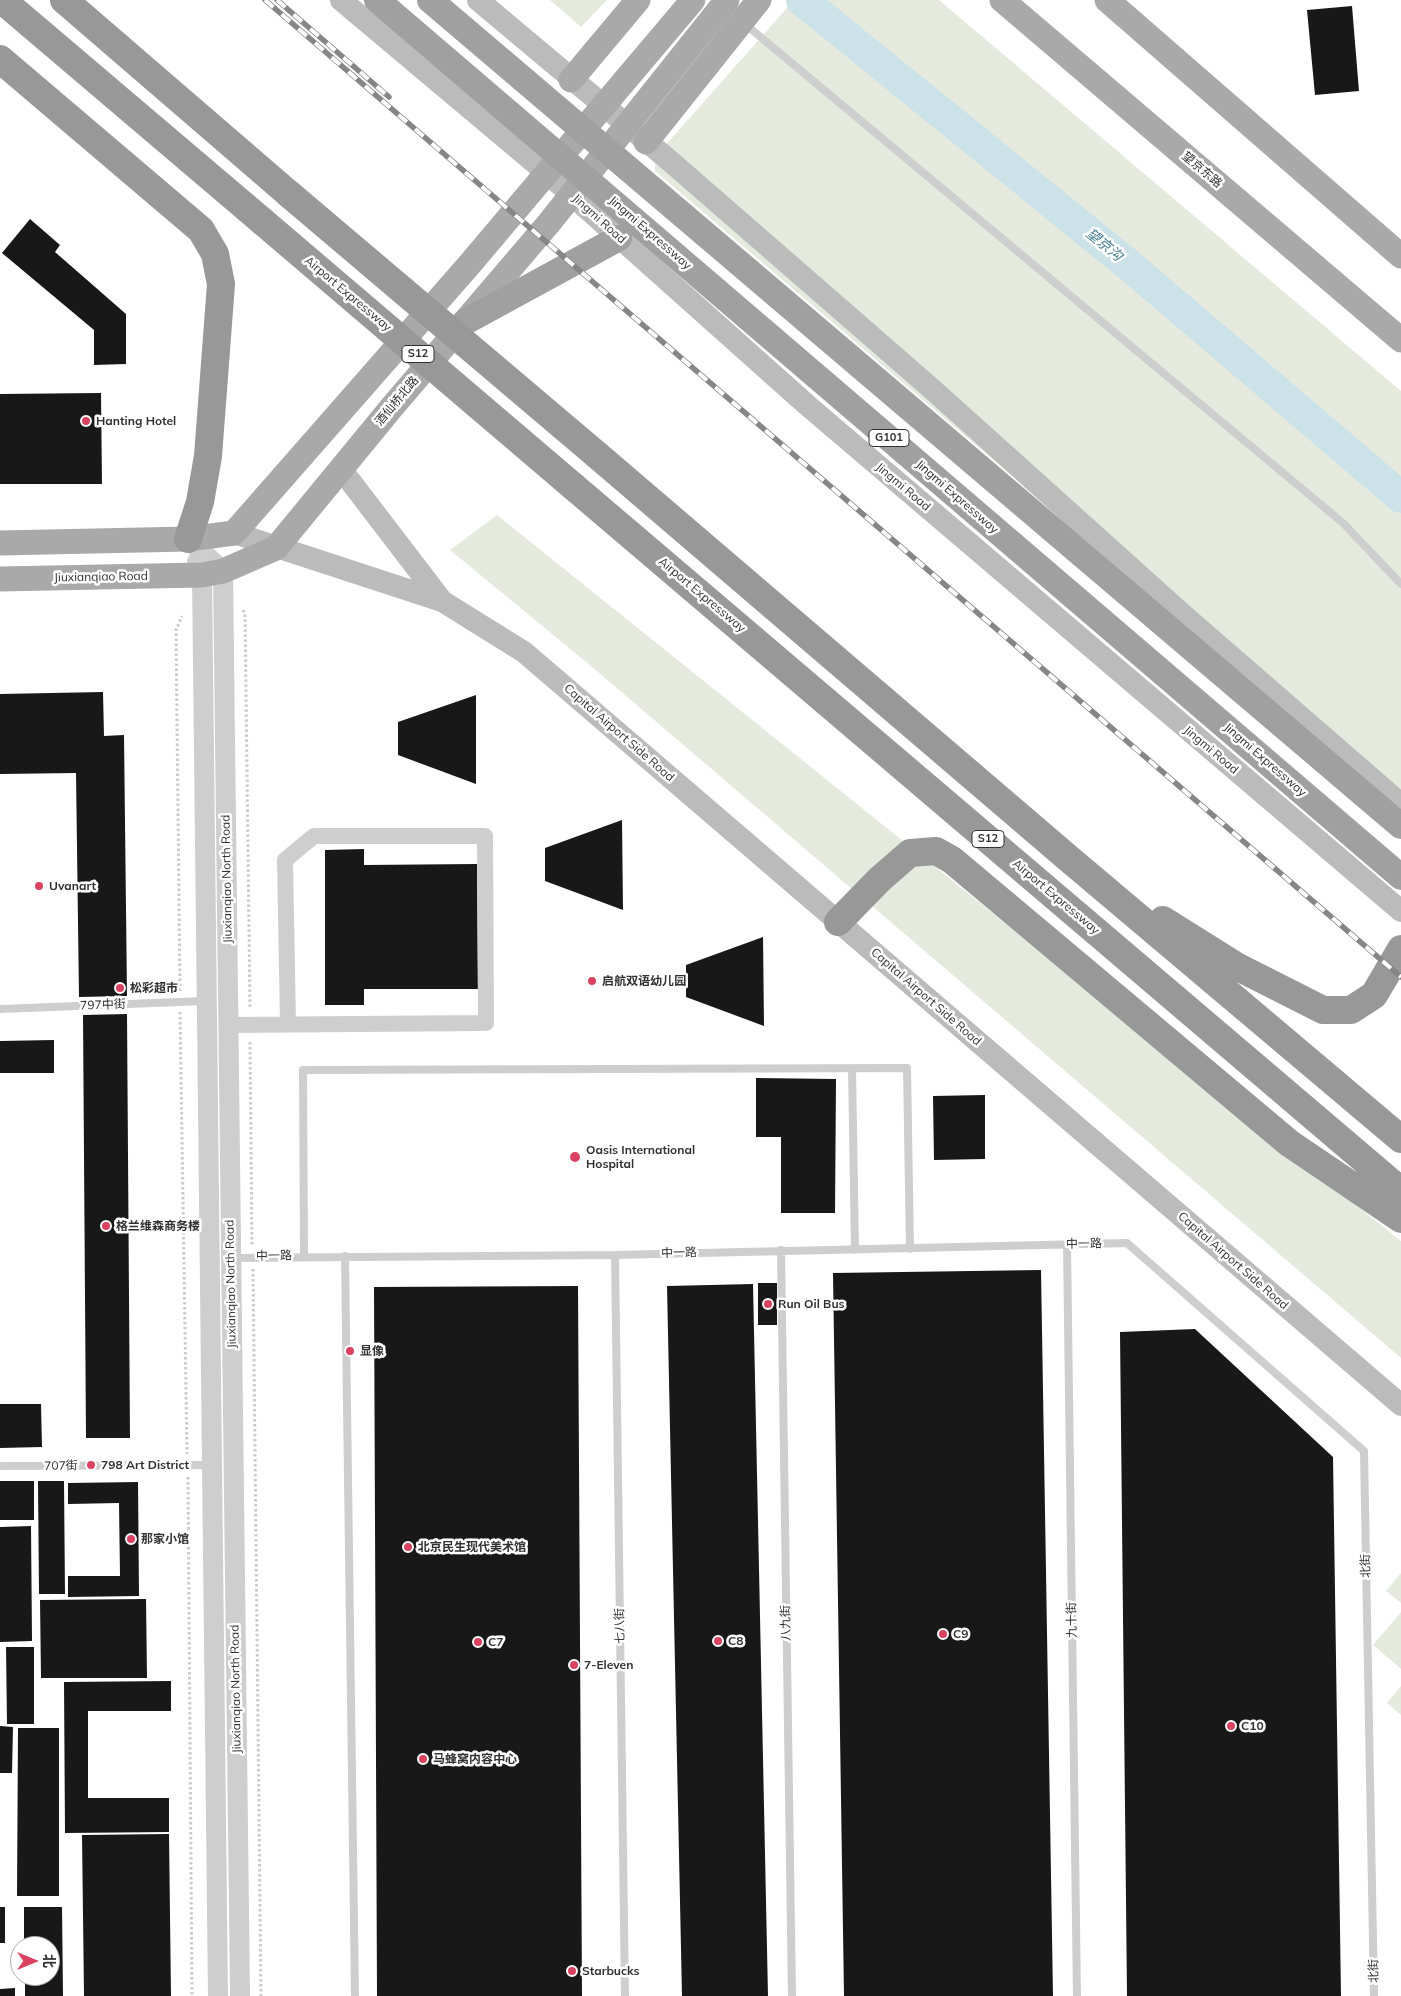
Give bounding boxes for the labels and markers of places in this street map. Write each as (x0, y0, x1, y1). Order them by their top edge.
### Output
place label: Hanting Hotel (96, 414, 176, 428)
marker: Hanting Hotel (80, 415, 92, 427)
place label: Uvanart (49, 879, 96, 893)
marker: Uvanart (33, 880, 45, 892)
place label: 启航双语幼儿园 (602, 974, 686, 988)
marker: 启航双语幼儿园 (586, 975, 598, 987)
place label: 松彩超市 (130, 981, 178, 995)
marker: 松彩超市 (114, 982, 126, 994)
place label: Oasis International Hospital (586, 1143, 695, 1171)
marker: Oasis International Hospital (568, 1150, 582, 1164)
place label: 格兰维森商务楼 (116, 1219, 200, 1233)
marker: 格兰维森商务楼 (100, 1220, 112, 1232)
place label: Run Oil Bus (778, 1297, 845, 1311)
marker: Run Oil Bus (762, 1298, 774, 1310)
place label: 显像 (360, 1344, 384, 1358)
marker: 显像 (344, 1345, 356, 1357)
place label: 798 Art District (101, 1458, 189, 1472)
marker: 798 Art District (85, 1459, 97, 1471)
place label: 那家小馆 (141, 1532, 189, 1546)
marker: 那家小馆 (125, 1533, 137, 1545)
place label: 北京民生现代美术馆 (418, 1540, 526, 1554)
marker: 北京民生现代美术馆 (402, 1541, 414, 1553)
place label: C9 (953, 1627, 968, 1641)
marker: C9 (937, 1628, 949, 1640)
place label: C8 (728, 1634, 743, 1648)
place label: C7 (488, 1635, 503, 1649)
marker: C8 (712, 1635, 724, 1647)
marker: C7 (472, 1636, 484, 1648)
place label: 7-Eleven (584, 1658, 633, 1672)
marker: 7-Eleven (568, 1659, 580, 1671)
place label: C10 (1241, 1719, 1264, 1733)
marker: C10 (1225, 1720, 1237, 1732)
place label: 马蜂窝内容中心 (433, 1752, 517, 1766)
marker: 马蜂窝内容中心 (417, 1753, 429, 1765)
place label: Starbucks (582, 1964, 640, 1978)
marker: Starbucks (566, 1965, 578, 1977)

